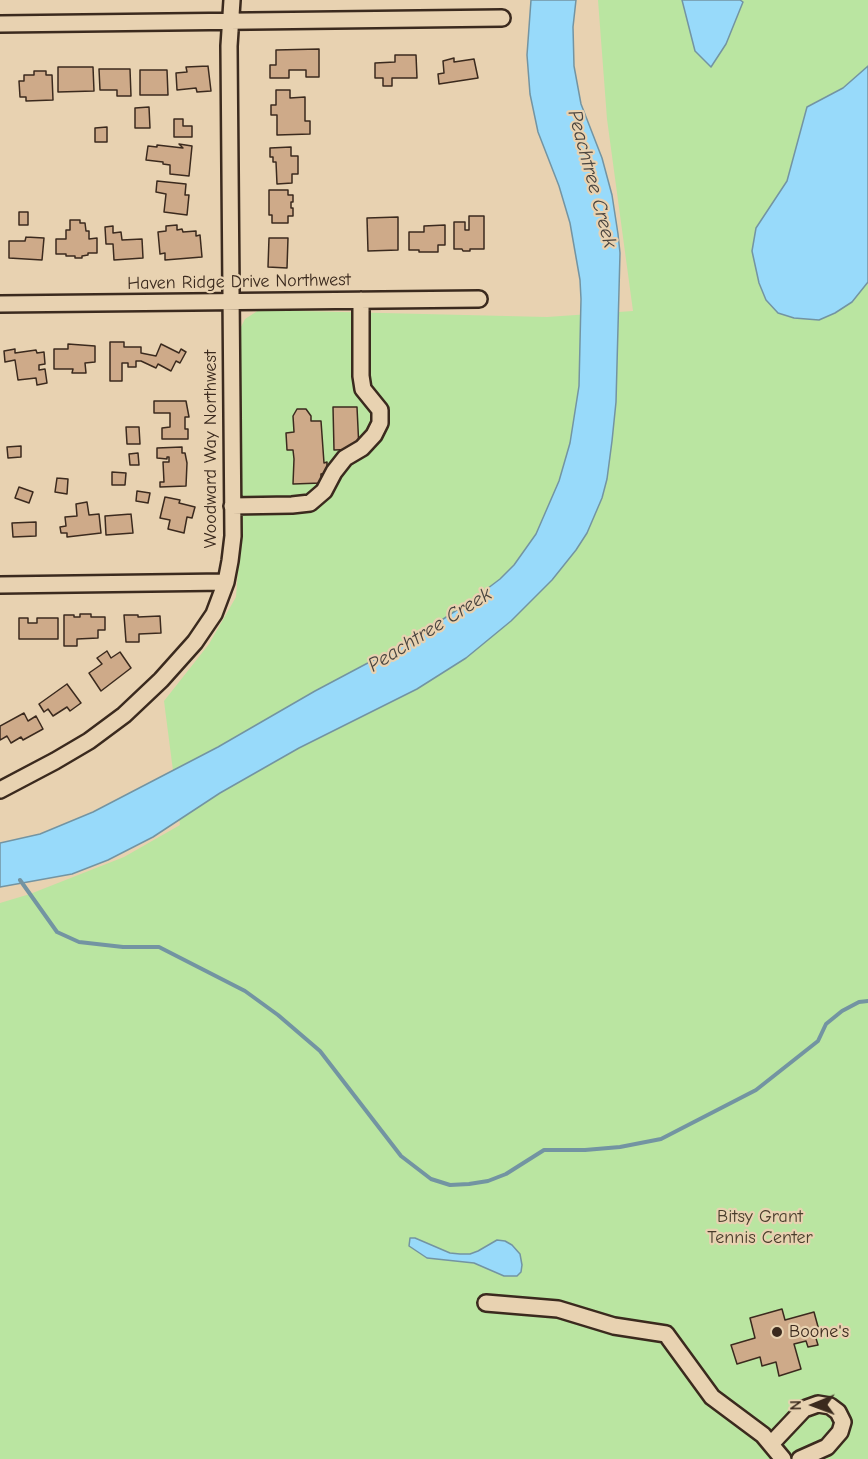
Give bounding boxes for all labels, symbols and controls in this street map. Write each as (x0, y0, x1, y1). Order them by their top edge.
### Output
water label: Peachtree Creek (562, 108, 622, 250)
street label: Haven Ridge Drive Northwest (127, 269, 351, 295)
street label: Woodward Way Northwest (200, 350, 222, 548)
water label: Peachtree Creek (364, 582, 496, 678)
park label: Bitsy Grant Tennis Center (707, 1206, 813, 1248)
place label: Boone's (789, 1321, 849, 1343)
marker: Boone's (770, 1325, 784, 1339)
north arrow (784, 1375, 844, 1435)
text: N (787, 1400, 805, 1411)

